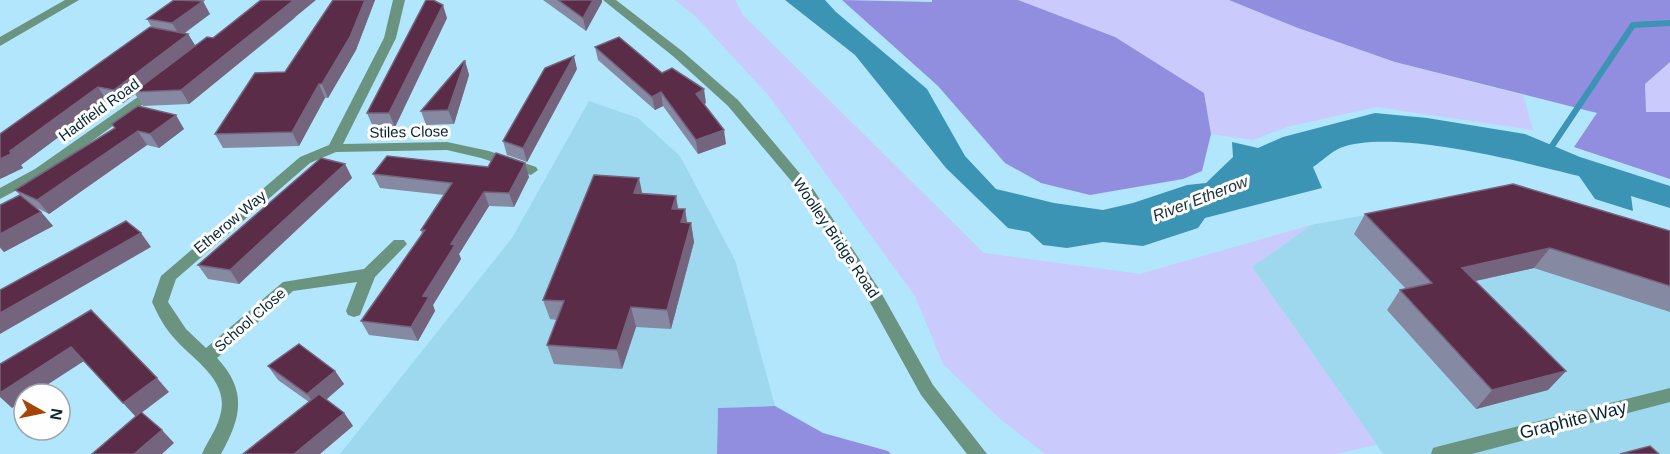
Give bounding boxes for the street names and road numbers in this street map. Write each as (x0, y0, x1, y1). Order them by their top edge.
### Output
street label: Hadfield Road (55, 75, 142, 144)
street label: Stiles Close (369, 122, 449, 141)
street label: Woolley Bridge Road (790, 175, 883, 301)
street label: Etherow Way (190, 186, 269, 257)
street label: School Close (211, 284, 289, 355)
street label: Graphite Way (1518, 397, 1628, 443)

